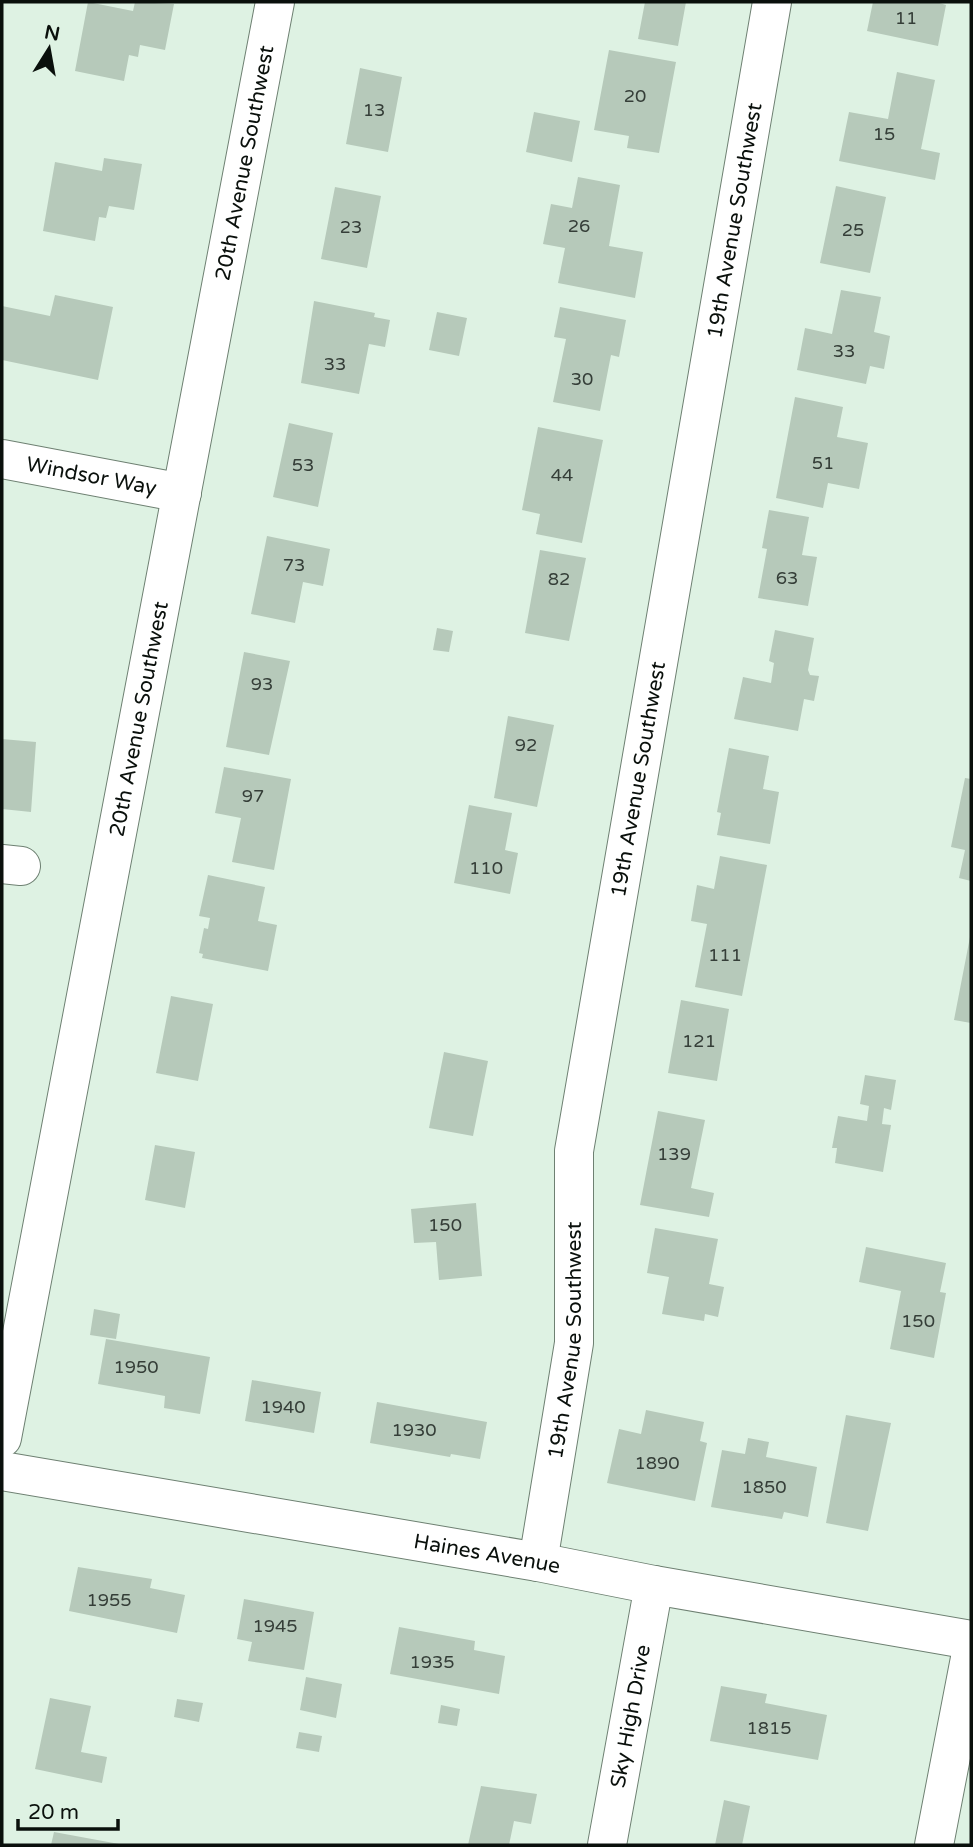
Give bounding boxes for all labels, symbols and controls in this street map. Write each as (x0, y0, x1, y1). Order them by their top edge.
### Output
house number: 11 (895, 7, 917, 29)
north arrow (14, 14, 84, 84)
text: N (42, 21, 62, 46)
street label: 20th Avenue Southwest (210, 43, 280, 283)
house number: 20 (624, 85, 646, 107)
house number: 13 (363, 99, 385, 121)
street label: 19th Avenue Southwest (702, 101, 767, 341)
house number: 15 (873, 123, 895, 145)
house number: 26 (568, 215, 590, 237)
house number: 23 (340, 216, 362, 238)
house number: 25 (842, 219, 864, 241)
house number: 33 (833, 340, 855, 362)
house number: 33 (324, 353, 346, 375)
house number: 30 (571, 368, 593, 390)
street label: Windsor Way (24, 452, 159, 501)
house number: 51 (812, 452, 834, 474)
house number: 53 (292, 454, 314, 476)
house number: 44 (551, 464, 573, 486)
house number: 73 (283, 554, 305, 576)
house number: 63 (776, 567, 798, 589)
house number: 82 (548, 568, 570, 590)
street label: 20th Avenue Southwest (105, 599, 174, 839)
street label: 19th Avenue Southwest (606, 660, 671, 899)
house number: 93 (251, 673, 273, 695)
house number: 92 (515, 734, 537, 756)
house number: 97 (242, 785, 264, 807)
house number: 110 (469, 857, 503, 879)
house number: 111 (708, 944, 742, 966)
house number: 121 (682, 1030, 716, 1052)
house number: 139 (657, 1143, 691, 1165)
house number: 150 (428, 1214, 462, 1236)
street label: 19th Avenue Southwest (543, 1221, 587, 1461)
house number: 150 (901, 1310, 935, 1332)
house number: 1950 (113, 1356, 159, 1378)
house number: 1940 (260, 1396, 306, 1418)
house number: 1930 (391, 1419, 437, 1441)
house number: 1890 (634, 1452, 680, 1474)
house number: 1850 (741, 1476, 787, 1498)
street label: Haines Avenue (412, 1529, 563, 1579)
house number: 1955 (86, 1589, 132, 1611)
house number: 1945 (252, 1615, 298, 1637)
street label: Sky High Drive (606, 1642, 656, 1790)
house number: 1935 (409, 1651, 455, 1673)
house number: 1815 (746, 1717, 792, 1739)
scale bar (18, 1787, 117, 1831)
text: 20 m (28, 1800, 79, 1825)

